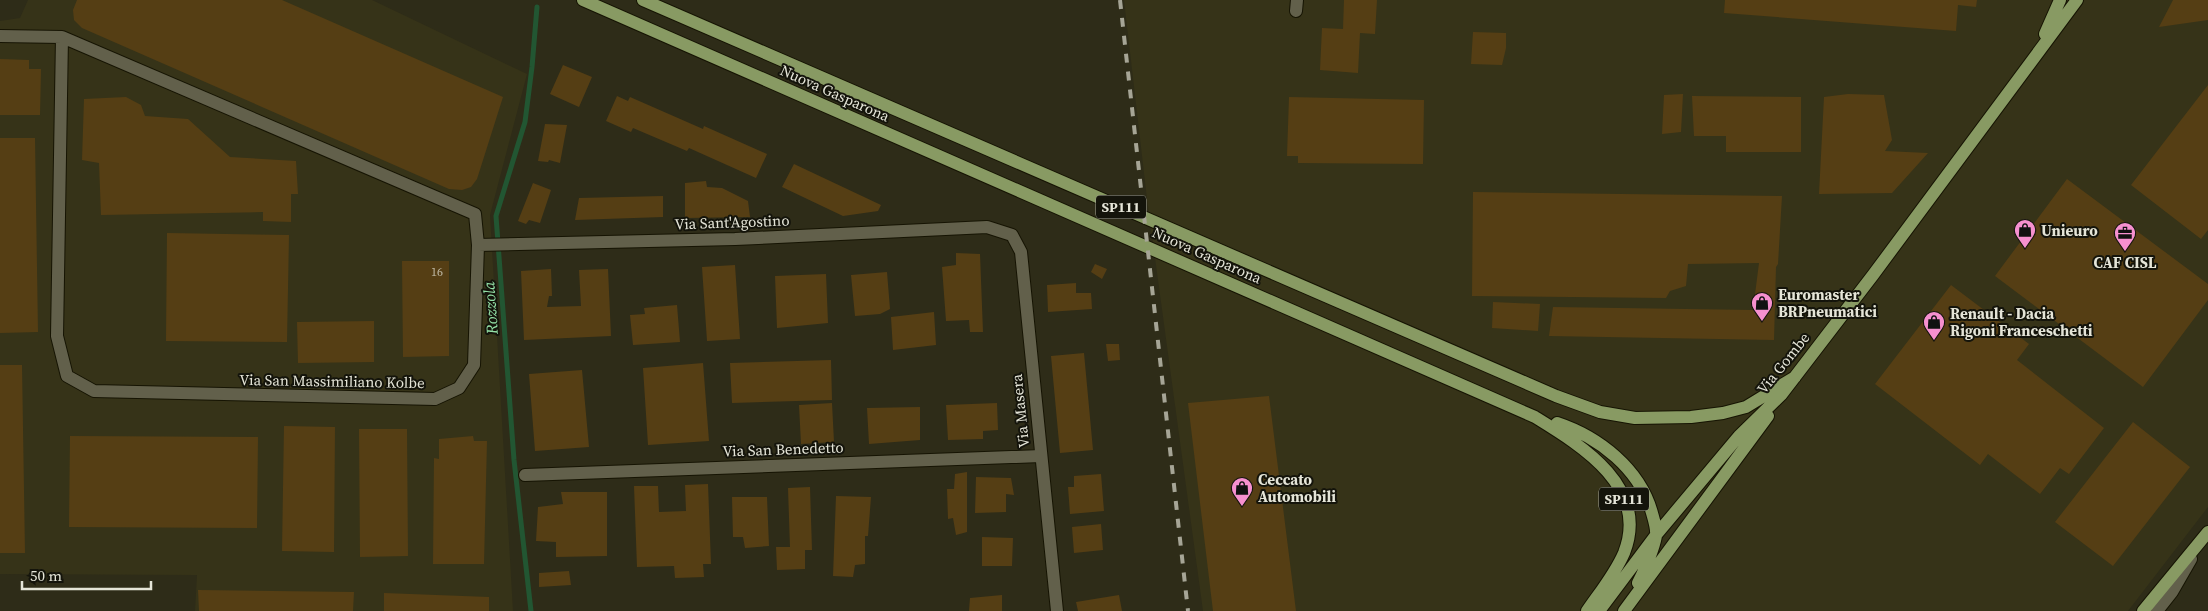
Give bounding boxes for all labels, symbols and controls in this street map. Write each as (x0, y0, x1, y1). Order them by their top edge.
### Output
street label: Nuova Gasparona (777, 59, 893, 127)
road number: SP111 (1096, 196, 1146, 218)
street label: Via Sant'Agostino (674, 209, 790, 235)
shop icon: Unieuro (2013, 218, 2037, 249)
place label: Unieuro (2041, 220, 2098, 241)
street label: Nuova Gasparona (1149, 221, 1265, 289)
office icon: CAF CISL (2113, 221, 2137, 252)
place label: CAF CISL (2093, 252, 2157, 273)
house number: 16 (431, 264, 443, 280)
water label: Rozzola (477, 280, 503, 336)
place label: Euromaster BRPneumatici (1778, 284, 1877, 322)
shop icon: Euromaster BRPneumatici (1750, 291, 1774, 322)
place label: Renault - Dacia Rigoni Franceschetti (1950, 303, 2093, 341)
shop icon: Renault - Dacia Rigoni Franceschetti (1922, 310, 1946, 341)
street label: Via Gombe (1752, 328, 1815, 398)
street label: Via San Massimiliano Kolbe (239, 369, 425, 393)
street label: Via Masera (1006, 373, 1034, 449)
street label: Via San Benedetto (722, 436, 844, 462)
place label: Ceccato Automobili (1258, 469, 1336, 507)
shop icon: Ceccato Automobili (1230, 476, 1254, 507)
road number: SP111 (1599, 488, 1649, 510)
scale bar (22, 558, 151, 590)
text: 50 m (30, 565, 62, 586)

